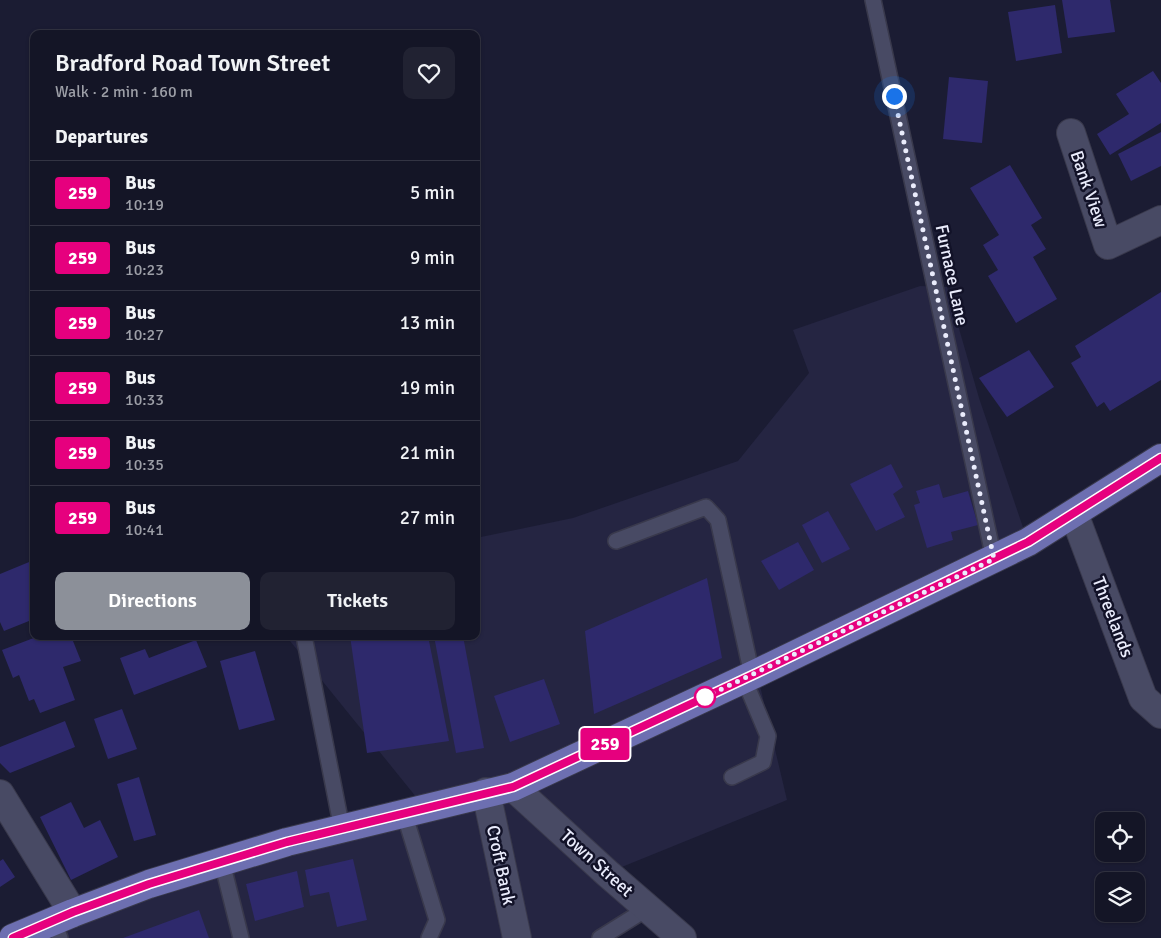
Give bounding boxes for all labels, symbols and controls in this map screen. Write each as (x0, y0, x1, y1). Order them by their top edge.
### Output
button: heart (403, 47, 455, 99)
text: Bradford Road Town Street (55, 48, 330, 78)
text: Walk · 2 min · 160 m (55, 82, 193, 102)
your location (882, 84, 907, 109)
text: Departures (55, 125, 148, 149)
street label: Bank View (1066, 148, 1112, 230)
text: Bus (125, 171, 156, 195)
text: 5 min (410, 181, 455, 205)
text: 259 (68, 182, 97, 204)
text: 10:19 (125, 195, 164, 215)
street label: Furnace Lane (931, 222, 973, 328)
text: Bus (125, 236, 156, 260)
text: 9 min (410, 246, 455, 270)
text: 259 (68, 247, 97, 269)
text: 10:23 (125, 260, 164, 280)
text: Bus (125, 301, 156, 325)
text: 13 min (400, 311, 455, 335)
text: 259 (68, 312, 97, 334)
text: 10:27 (125, 325, 164, 345)
text: Bus (125, 366, 156, 390)
text: 19 min (400, 376, 455, 400)
text: 259 (68, 377, 97, 399)
text: 10:33 (125, 390, 164, 410)
text: Bus (125, 431, 156, 455)
text: 21 min (400, 441, 455, 465)
text: 259 (68, 442, 97, 464)
text: 10:35 (125, 455, 164, 475)
text: Bus (125, 496, 156, 520)
text: 27 min (400, 506, 455, 530)
text: 259 (68, 507, 97, 529)
text: 10:41 (125, 520, 164, 540)
button: Directions (55, 572, 250, 630)
button: Tickets (260, 572, 455, 630)
street label: Threelands (1088, 574, 1138, 661)
unlabelled marker (694, 686, 716, 708)
line badge: 259 (576, 728, 634, 760)
text: 259 (590, 733, 620, 755)
map controls (1095, 812, 1145, 922)
button: locate (1095, 812, 1145, 862)
street label: Croft Bank (482, 823, 520, 907)
street label: Town Street (556, 825, 638, 901)
button: layers (1095, 872, 1145, 922)

